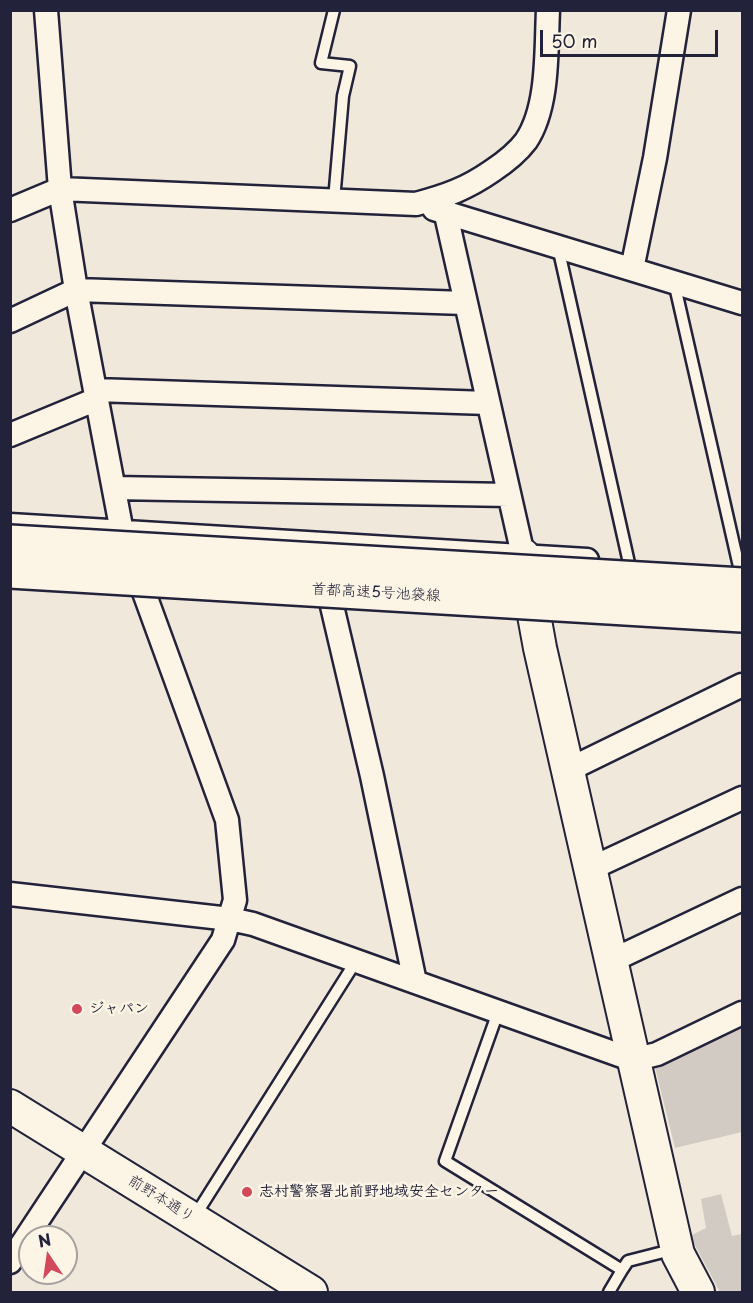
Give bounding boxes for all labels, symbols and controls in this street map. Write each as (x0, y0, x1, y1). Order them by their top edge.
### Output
scale bar (543, 18, 722, 56)
text: 50 m (551, 27, 598, 54)
street label: 首都高速5号池袋線 (311, 581, 441, 605)
place label: ジャパン (89, 1000, 149, 1018)
marker: ジャパン (70, 1002, 84, 1016)
street label: 前野本通り (124, 1171, 198, 1227)
place label: 志村警察署北前野地域安全センター (259, 1183, 499, 1201)
marker: 志村警察署北前野地域安全センター (240, 1185, 254, 1199)
north arrow (18, 1225, 78, 1285)
text: N (36, 1226, 53, 1253)

